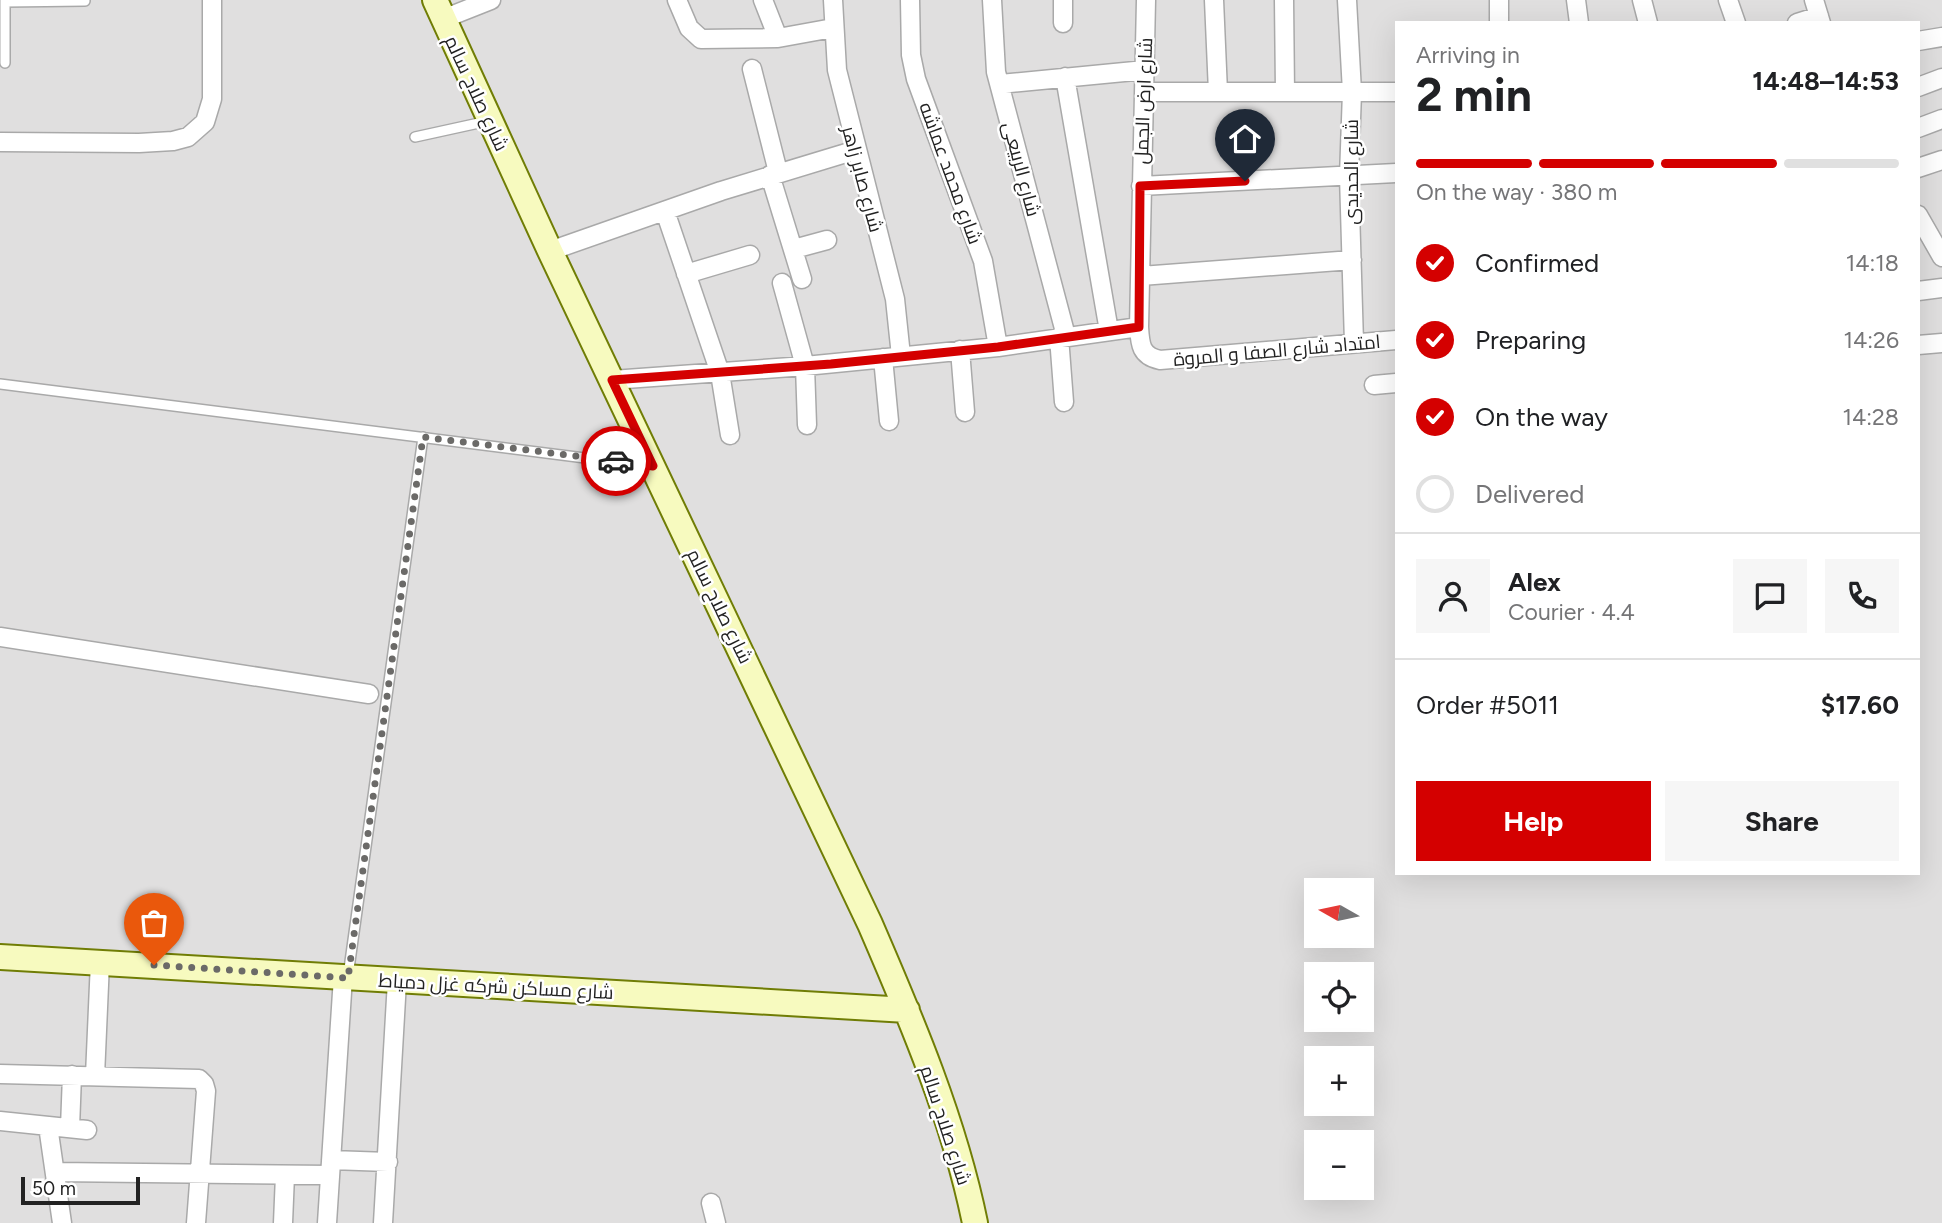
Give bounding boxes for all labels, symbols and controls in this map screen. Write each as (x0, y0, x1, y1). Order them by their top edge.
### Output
street label: شارع صلاح سالم (438, 32, 513, 155)
street label: شارع ارض الجمل (1130, 37, 1159, 165)
text: Arriving in (1416, 41, 1520, 69)
text: 14:48–14:53 (1752, 65, 1899, 97)
text: 2 min (1416, 67, 1532, 123)
street label: شارع محمد عماشه (912, 99, 987, 248)
pin (1215, 109, 1275, 181)
street label: شارع الربيعى (996, 119, 1045, 220)
street label: شارع الحديدى (1340, 119, 1365, 225)
icon: home (1226, 120, 1264, 158)
street label: شارع صابر زاهر (835, 122, 888, 235)
text: On the way · 380 m (1416, 178, 1617, 206)
icon: check (1416, 244, 1454, 282)
text: Confirmed (1475, 247, 1599, 279)
text: 14:18 (1846, 249, 1899, 277)
icon: check (1416, 321, 1454, 359)
text: Preparing (1475, 324, 1586, 356)
text: 14:26 (1844, 326, 1899, 354)
street label: امتداد شارع الصفا و المروة (1172, 330, 1382, 373)
icon: check (1416, 398, 1454, 436)
text: On the way (1475, 401, 1608, 433)
text: 14:28 (1842, 403, 1899, 431)
courier (581, 426, 651, 496)
icon: car (597, 442, 635, 480)
text: Delivered (1475, 478, 1584, 510)
street label: شارع صلاح سالم (680, 545, 757, 668)
button: person (1416, 559, 1490, 633)
button: chat (1733, 559, 1807, 633)
button: phone (1825, 559, 1899, 633)
text: Alex (1508, 566, 1561, 598)
text: Courier · 4.4 (1508, 598, 1635, 626)
text: Order #5011 (1416, 689, 1559, 721)
text: $17.60 (1821, 689, 1899, 721)
button: Help (1416, 781, 1651, 861)
button: Share (1665, 781, 1899, 861)
north arrow (1304, 878, 1374, 948)
map controls (1304, 878, 1374, 1200)
pin (124, 893, 184, 965)
icon: bag (135, 904, 173, 942)
button: locate (1304, 962, 1374, 1032)
street label: شارع مساكن شركه غزل دمياط (378, 969, 614, 1006)
button: + (1304, 1046, 1374, 1116)
street label: شارع صلاح سالم (913, 1062, 976, 1189)
button: − (1304, 1130, 1374, 1200)
scale bar (21, 1174, 140, 1206)
text: 50 m (32, 1177, 76, 1200)

